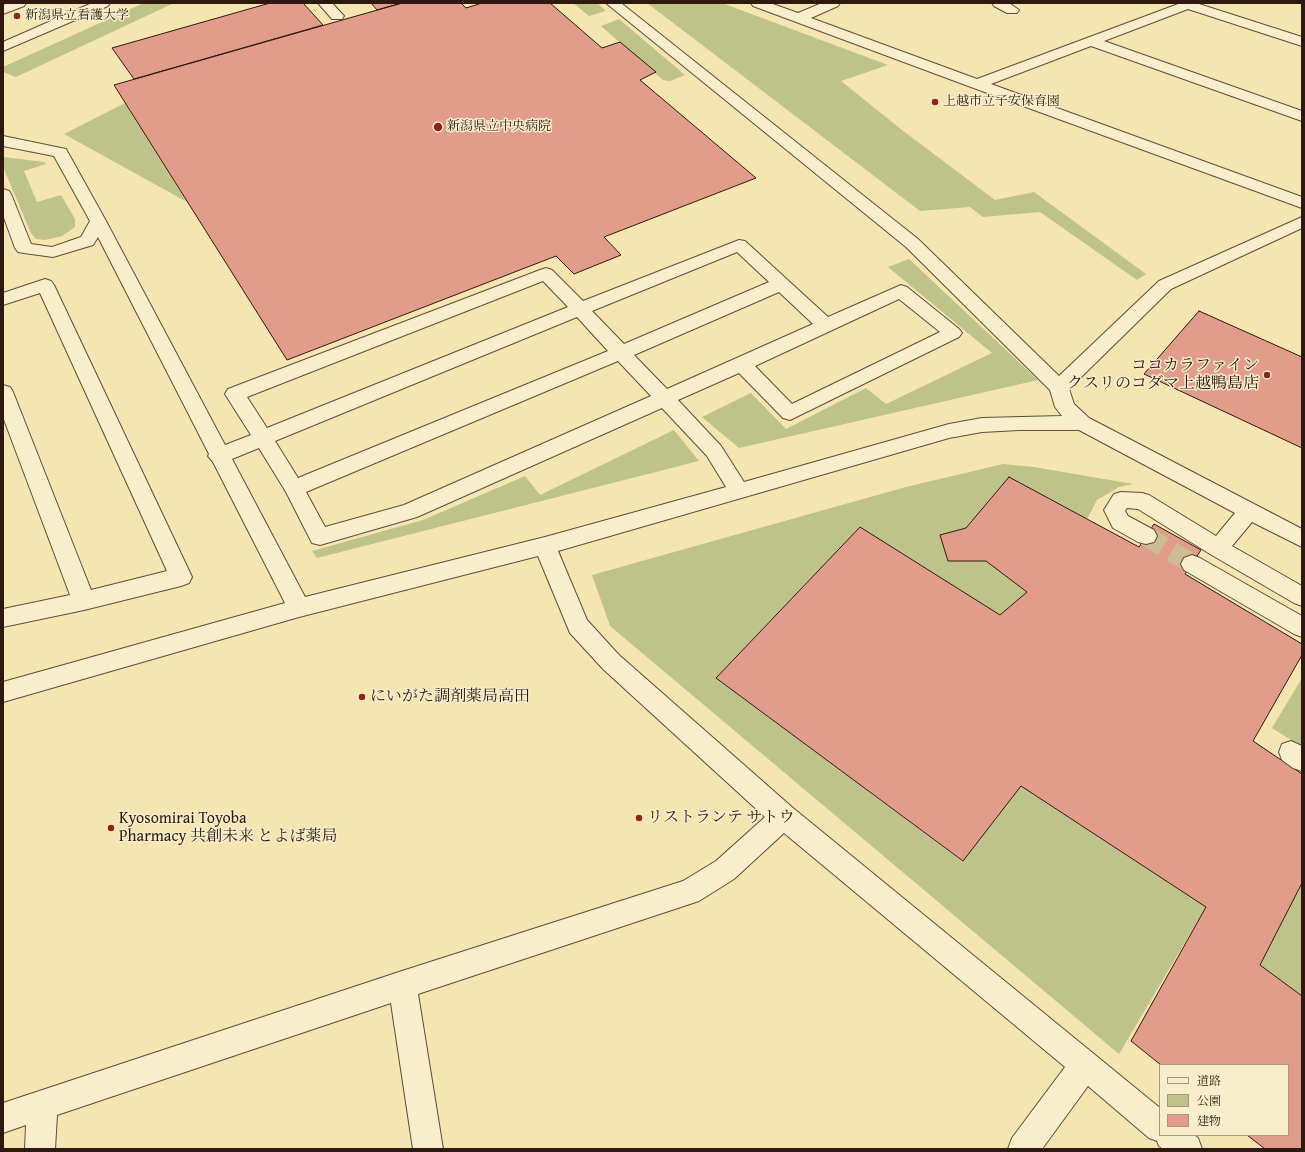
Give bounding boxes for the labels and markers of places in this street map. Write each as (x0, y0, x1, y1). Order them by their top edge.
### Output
place label: 新潟県立看護大学 (25, 8, 129, 24)
marker: 新潟県立看護大学 (12, 11, 22, 21)
place label: 上越市立子安保育園 (943, 94, 1060, 110)
marker: 上越市立子安保育園 (930, 97, 940, 107)
place label: 新潟県立中央病院 (447, 119, 551, 135)
marker: 新潟県立中央病院 (432, 121, 444, 133)
place label: ココカラファイン クスリのコダマ上越鴨島店 (1067, 356, 1259, 394)
marker: ココカラファイン クスリのコダマ上越鴨島店 (1262, 370, 1272, 380)
place label: にいがた調剤薬局高田 (370, 687, 530, 707)
marker: にいがた調剤薬局高田 (357, 692, 367, 702)
place label: リストランテ サトウ (647, 808, 795, 828)
place label: Kyosomirai Toyoba Pharmacy 共創未来 とよば薬局 (119, 809, 337, 847)
marker: リストランテ サトウ (634, 813, 644, 823)
marker: Kyosomirai Toyoba Pharmacy 共創未来 とよば薬局 (106, 823, 116, 833)

